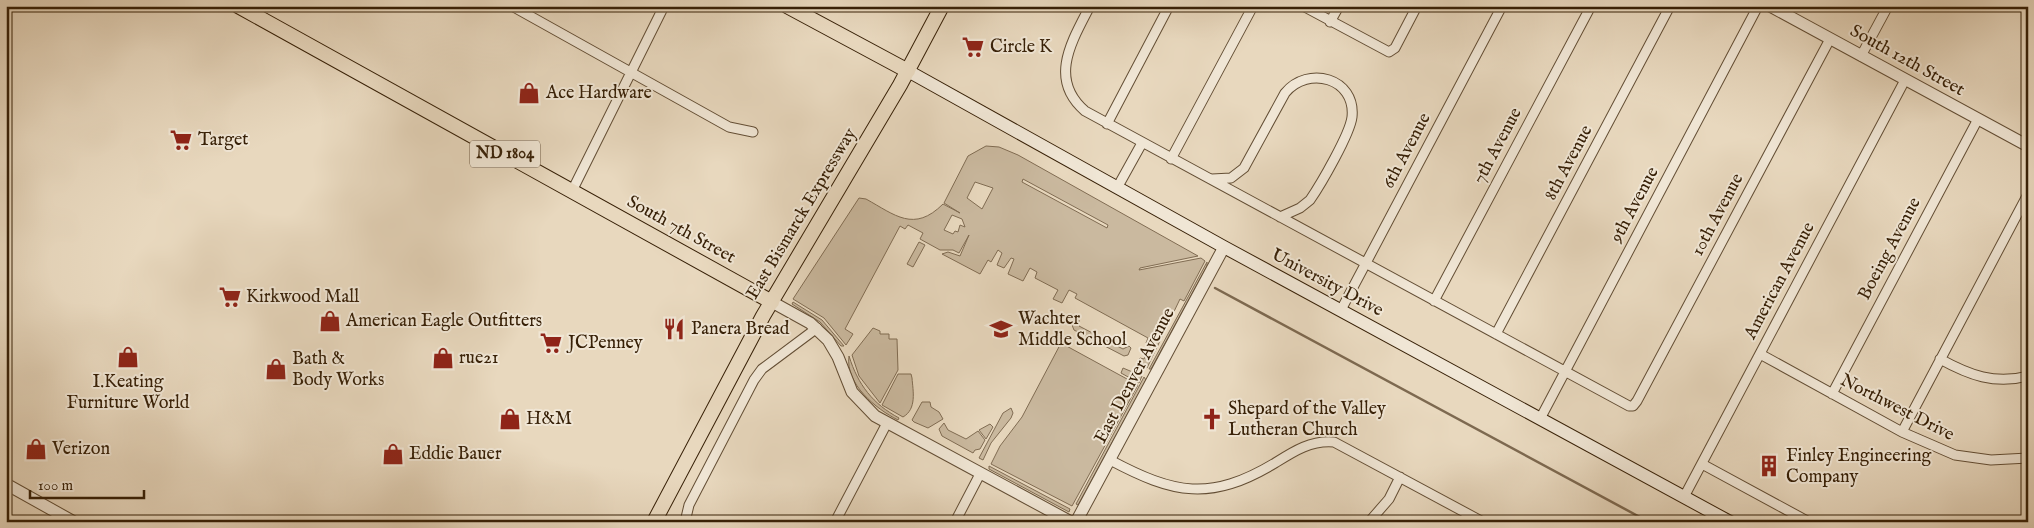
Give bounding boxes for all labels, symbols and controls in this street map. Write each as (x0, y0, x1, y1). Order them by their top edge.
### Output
street label: South 12th Street (1846, 20, 1968, 102)
supermarket icon: Circle K (960, 34, 986, 60)
place label: Circle K (990, 36, 1053, 59)
shop icon: Ace Hardware (516, 80, 542, 106)
place label: Ace Hardware (545, 82, 652, 105)
street label: 7th Avenue (1468, 104, 1528, 188)
street label: 6th Avenue (1378, 109, 1436, 193)
street label: 8th Avenue (1540, 122, 1598, 204)
street label: East Bismarck Expressway (742, 124, 862, 304)
supermarket icon: Target (168, 127, 194, 153)
place label: Target (198, 129, 248, 152)
road number: ND 1804 (470, 140, 540, 168)
street label: 9th Avenue (1605, 163, 1665, 248)
street label: 10th Avenue (1687, 170, 1749, 260)
street label: South 7th Street (623, 191, 739, 269)
street label: Boeing Avenue (1853, 194, 1927, 304)
street label: American Avenue (1739, 218, 1821, 345)
street label: University Drive (1267, 244, 1387, 322)
supermarket icon: Kirkwood Mall (217, 284, 243, 310)
place label: Kirkwood Mall (246, 286, 359, 309)
street label: East Denver Avenue (1090, 304, 1180, 448)
shop icon: American Eagle Outfitters (317, 308, 343, 334)
place label: Wachter Middle School (1018, 308, 1127, 352)
place label: American Eagle Outfitters (345, 310, 542, 333)
restaurant icon: Panera Bread (661, 316, 687, 342)
school or university icon: Wachter Middle School (988, 316, 1014, 342)
place label: Panera Bread (691, 318, 790, 341)
supermarket icon: JCPenney (538, 330, 564, 356)
place label: JCPenney (566, 332, 643, 355)
shop icon: I.Keating Furniture World (115, 344, 141, 370)
shop icon: rue21 (430, 345, 456, 371)
place label: rue21 (459, 347, 498, 370)
place label: Bath & Body Works (292, 348, 384, 392)
shop icon: Bath & Body Works (263, 356, 289, 382)
street label: Northwest Drive (1836, 369, 1958, 447)
place label: I.Keating Furniture World (67, 371, 190, 415)
place label: Shepard of the Valley Lutheran Church (1228, 398, 1386, 442)
shop icon: H&M (497, 406, 523, 432)
church icon: Shepard of the Valley Lutheran Church (1199, 406, 1225, 432)
place label: H&M (526, 408, 572, 431)
shop icon: Verizon (23, 436, 49, 462)
place label: Verizon (51, 438, 111, 461)
shop icon: Eddie Bauer (380, 441, 406, 467)
place label: Eddie Bauer (409, 443, 502, 466)
place label: Finley Engineering Company (1786, 445, 1931, 489)
building icon: Finley Engineering Company (1756, 453, 1782, 479)
scale bar (30, 468, 144, 500)
text: 100 m (38, 476, 74, 495)

